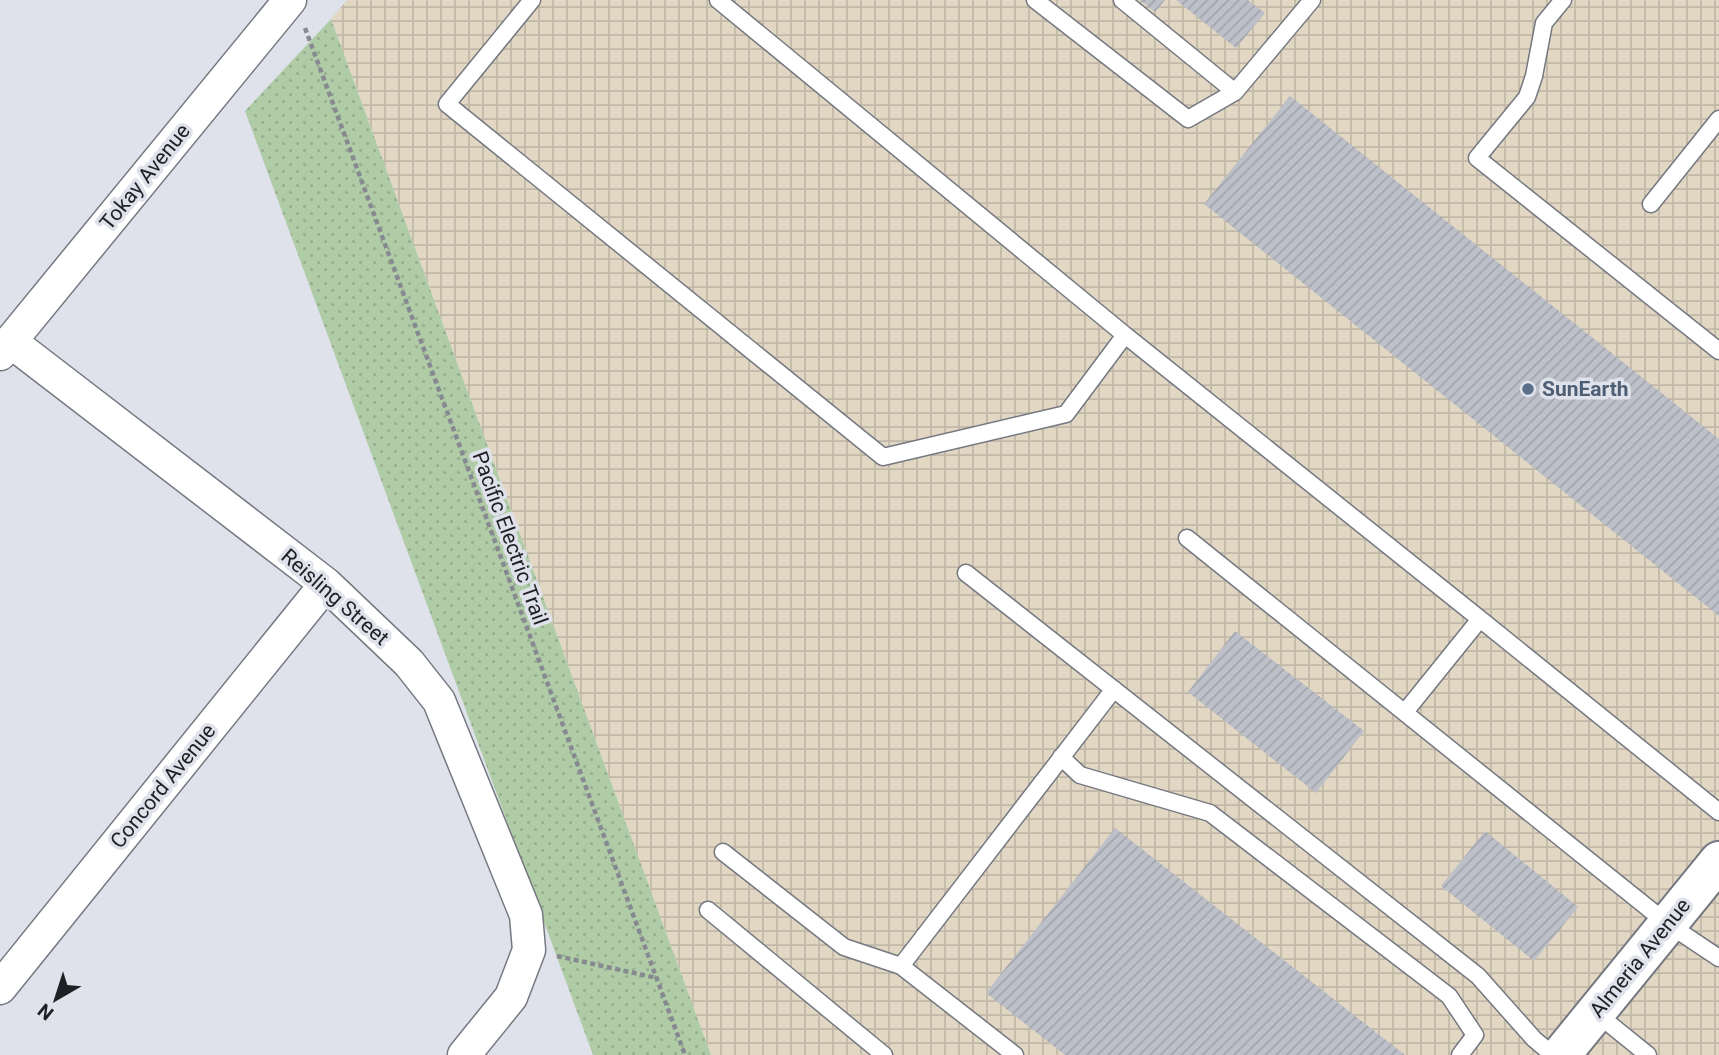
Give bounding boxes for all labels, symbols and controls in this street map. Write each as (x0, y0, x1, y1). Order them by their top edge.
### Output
street label: Tokay Avenue (95, 119, 195, 235)
place label: SunEarth (1542, 377, 1629, 401)
marker: SunEarth (1520, 381, 1536, 397)
street label: Pacific Electric Trail (467, 448, 553, 628)
street label: Reisling Street (276, 544, 394, 650)
street label: Concord Avenue (106, 719, 220, 853)
street label: Almeria Avenue (1585, 894, 1695, 1022)
north arrow (21, 964, 91, 1034)
text: N (33, 999, 58, 1025)

